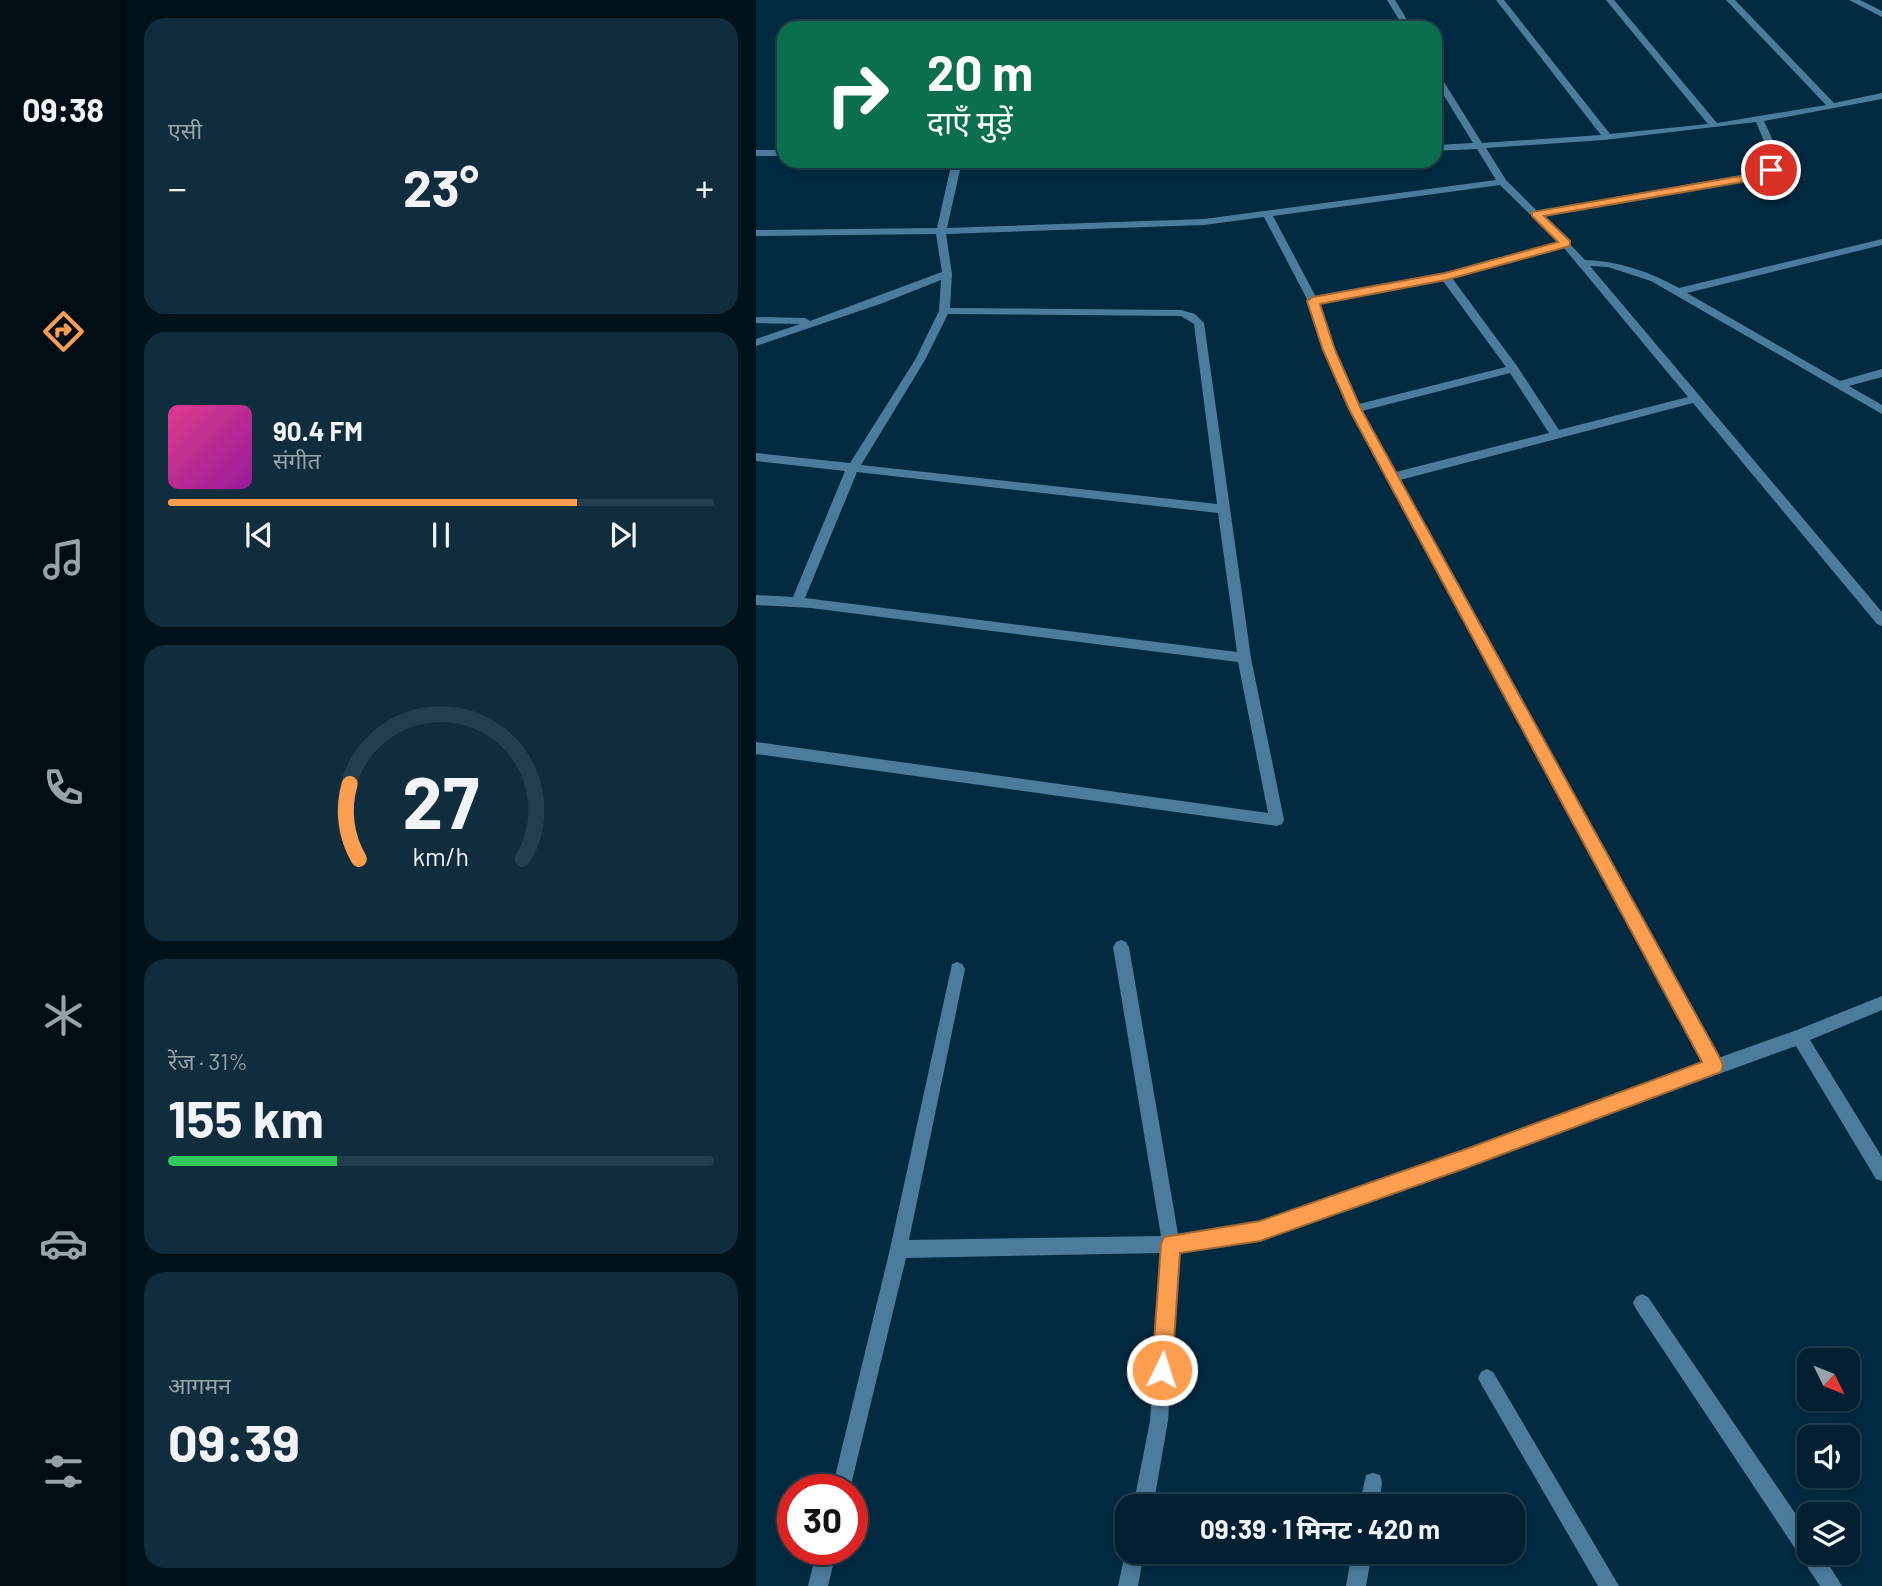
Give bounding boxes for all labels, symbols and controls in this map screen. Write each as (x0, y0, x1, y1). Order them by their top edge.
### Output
text: 20 m (927, 42, 1033, 101)
icon: right (812, 49, 903, 140)
text: 09:38 (22, 90, 104, 128)
text: दाएँ मुड़ें (927, 102, 1013, 140)
text: एसी (168, 116, 202, 144)
pin (1741, 140, 1801, 200)
icon: arrive (1752, 151, 1790, 189)
text: 23° (403, 155, 479, 217)
text: − (168, 164, 187, 210)
text: + (695, 164, 714, 210)
icon: directions (39, 307, 88, 356)
text: 90.4 FM (273, 415, 363, 446)
text: संगीत (273, 446, 321, 474)
icon: previous (240, 516, 278, 554)
icon: pause (422, 516, 460, 554)
icon: next (604, 516, 642, 554)
icon: music (39, 535, 88, 584)
text: 27 (403, 756, 479, 844)
icon: phone (39, 763, 88, 812)
text: km/h (413, 841, 469, 871)
icon: climate (39, 991, 88, 1040)
text: रेंज · 31% (168, 1047, 248, 1075)
text: 155 km (168, 1086, 324, 1148)
icon: car (39, 1219, 88, 1268)
position arrow (1125, 1333, 1199, 1407)
north arrow (1797, 1348, 1860, 1410)
map controls (1797, 1348, 1860, 1565)
text: आगमन (168, 1371, 231, 1399)
text: 09:39 (168, 1410, 300, 1472)
button: sound (1797, 1425, 1860, 1488)
icon: filters (39, 1447, 88, 1496)
speed limit sign: 30 (777, 1474, 868, 1565)
button: layers (1797, 1502, 1860, 1565)
text: 09:39 · 1 मिनट · 420 m (1200, 1513, 1440, 1544)

